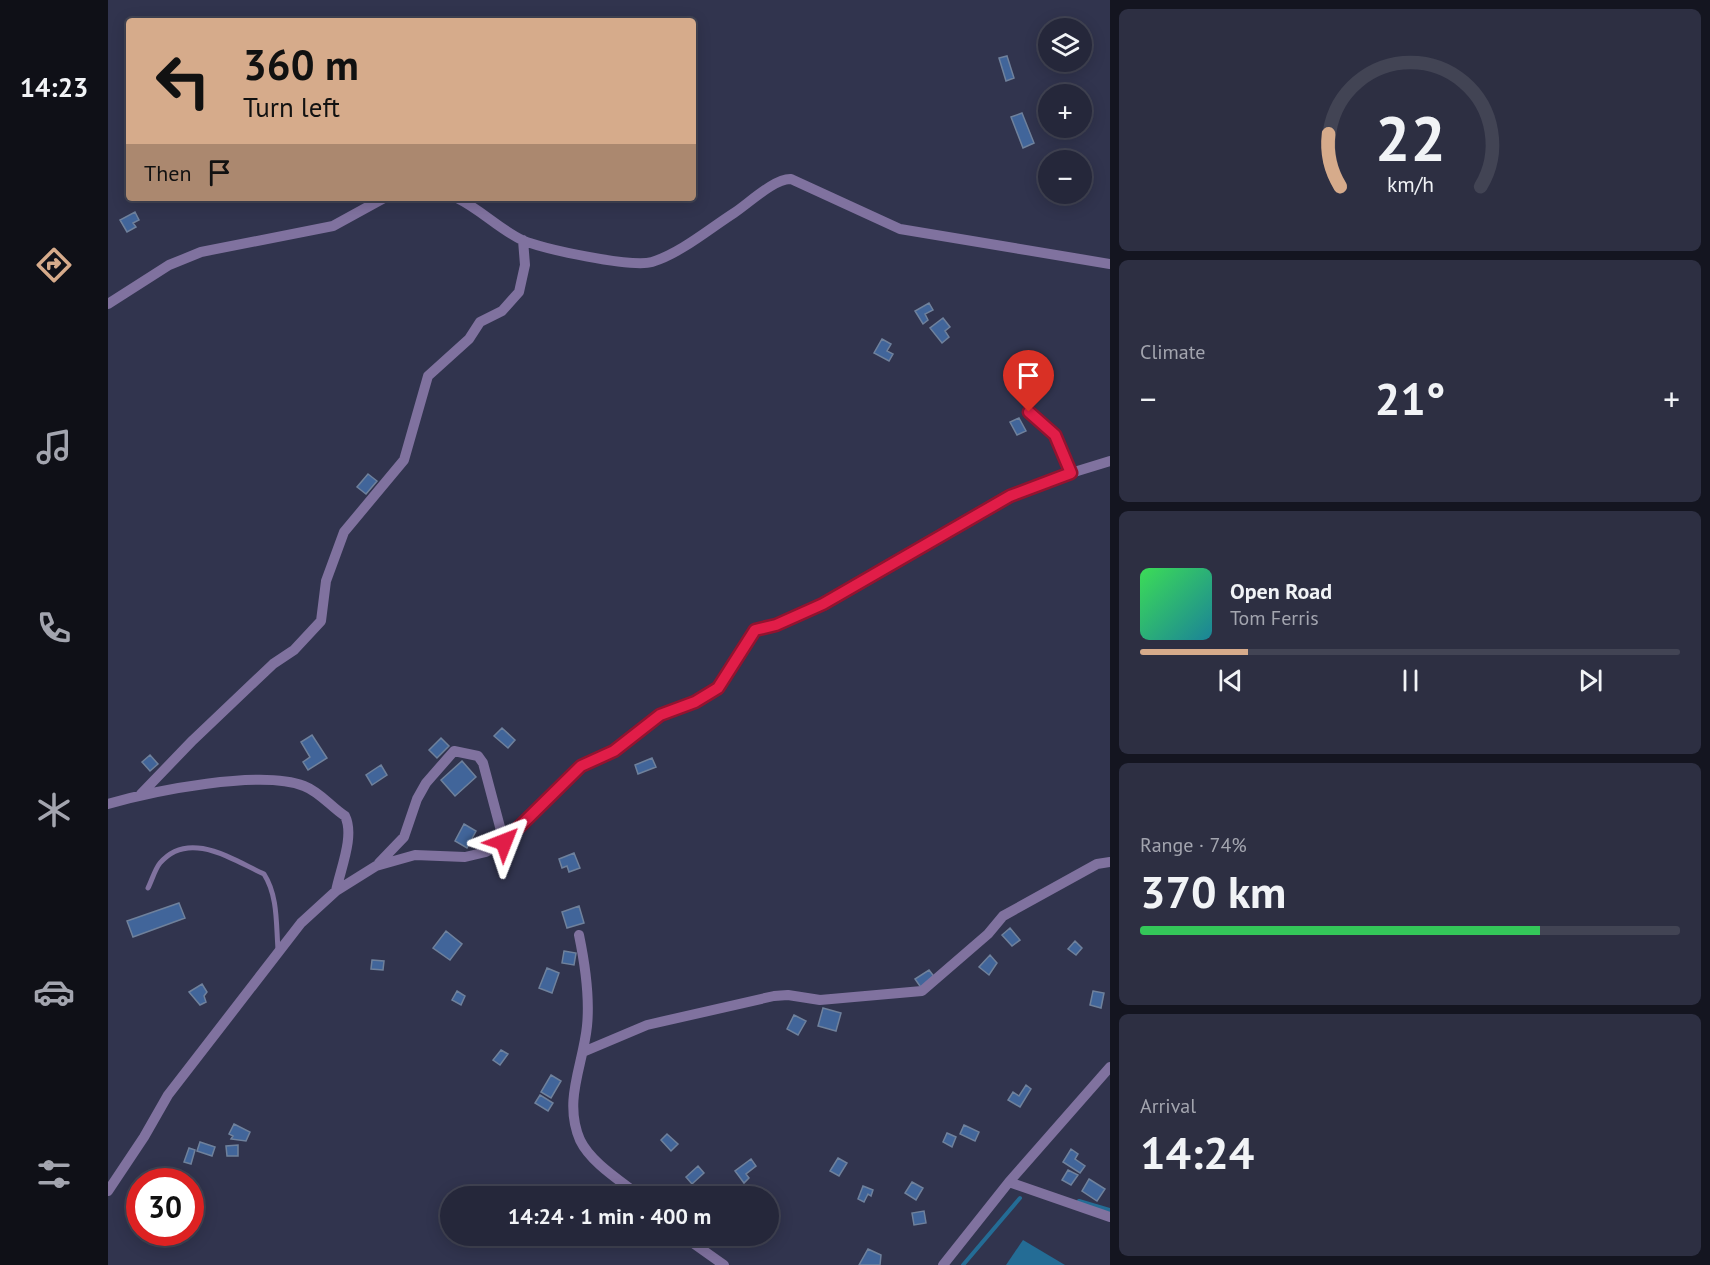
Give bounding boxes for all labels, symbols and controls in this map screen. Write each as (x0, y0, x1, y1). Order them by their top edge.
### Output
map controls (1038, 18, 1092, 204)
button: layers (1038, 18, 1092, 72)
text: 360 m (243, 37, 359, 92)
icon: left (144, 42, 222, 120)
text: 14:23 (20, 70, 88, 104)
button: + (1038, 84, 1092, 138)
text: Turn left (243, 90, 340, 124)
text: 22 (1375, 97, 1445, 178)
button: − (1038, 150, 1092, 204)
icon: arrive (203, 156, 236, 189)
text: Then (144, 159, 191, 187)
text: km/h (1386, 170, 1433, 198)
icon: directions (33, 244, 75, 286)
text: Climate (1140, 339, 1206, 365)
pin (1003, 350, 1054, 412)
icon: arrive (1012, 359, 1045, 392)
text: 21° (1375, 369, 1445, 427)
text: − (1140, 377, 1157, 420)
text: + (1663, 377, 1680, 420)
icon: music (33, 426, 75, 468)
text: Open Road (1230, 577, 1332, 605)
text: Tom Ferris (1230, 605, 1319, 631)
icon: phone (33, 607, 75, 649)
icon: previous (1214, 664, 1247, 697)
icon: pause (1394, 664, 1427, 697)
icon: next (1574, 664, 1607, 697)
icon: climate (33, 789, 75, 831)
position arrow (472, 810, 536, 874)
text: Range · 74% (1140, 832, 1247, 858)
text: 370 km (1140, 862, 1286, 920)
icon: car (33, 971, 75, 1013)
text: Arrival (1140, 1093, 1196, 1119)
text: 14:24 (1140, 1123, 1254, 1181)
icon: filters (33, 1153, 75, 1195)
speed limit sign: 30 (126, 1168, 204, 1246)
text: 14:24 · 1 min · 400 m (508, 1202, 711, 1230)

